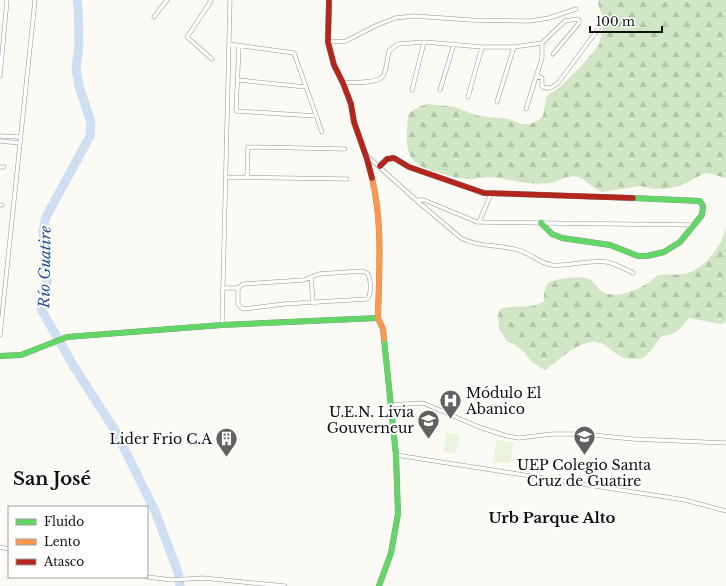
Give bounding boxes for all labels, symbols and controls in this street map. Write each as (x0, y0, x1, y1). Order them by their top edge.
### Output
scale bar (590, 8, 662, 34)
text: 100 m (596, 14, 635, 29)
water label: Río Guatire (34, 226, 55, 309)
place label: Módulo El Abanico (465, 384, 542, 418)
hospital icon: Módulo El Abanico (437, 388, 463, 421)
place label: U.E.N. Livia Gouverneur (327, 403, 414, 437)
school or university icon: U.E.N. Livia Gouverneur (416, 407, 442, 440)
school or university icon: UEP Colegio Santa Cruz de Guatire (571, 424, 597, 457)
building icon: Lider Frio C.A (214, 426, 240, 459)
place label: Lider Frio C.A (110, 430, 212, 448)
place label: UEP Colegio Santa Cruz de Guatire (517, 456, 651, 490)
district label: San José (13, 468, 91, 490)
legend (8, 506, 148, 578)
district label: Urb Parque Alto (489, 508, 616, 527)
text: Fluido (44, 514, 84, 529)
text: Lento (44, 534, 80, 549)
text: Atasco (43, 554, 84, 569)

